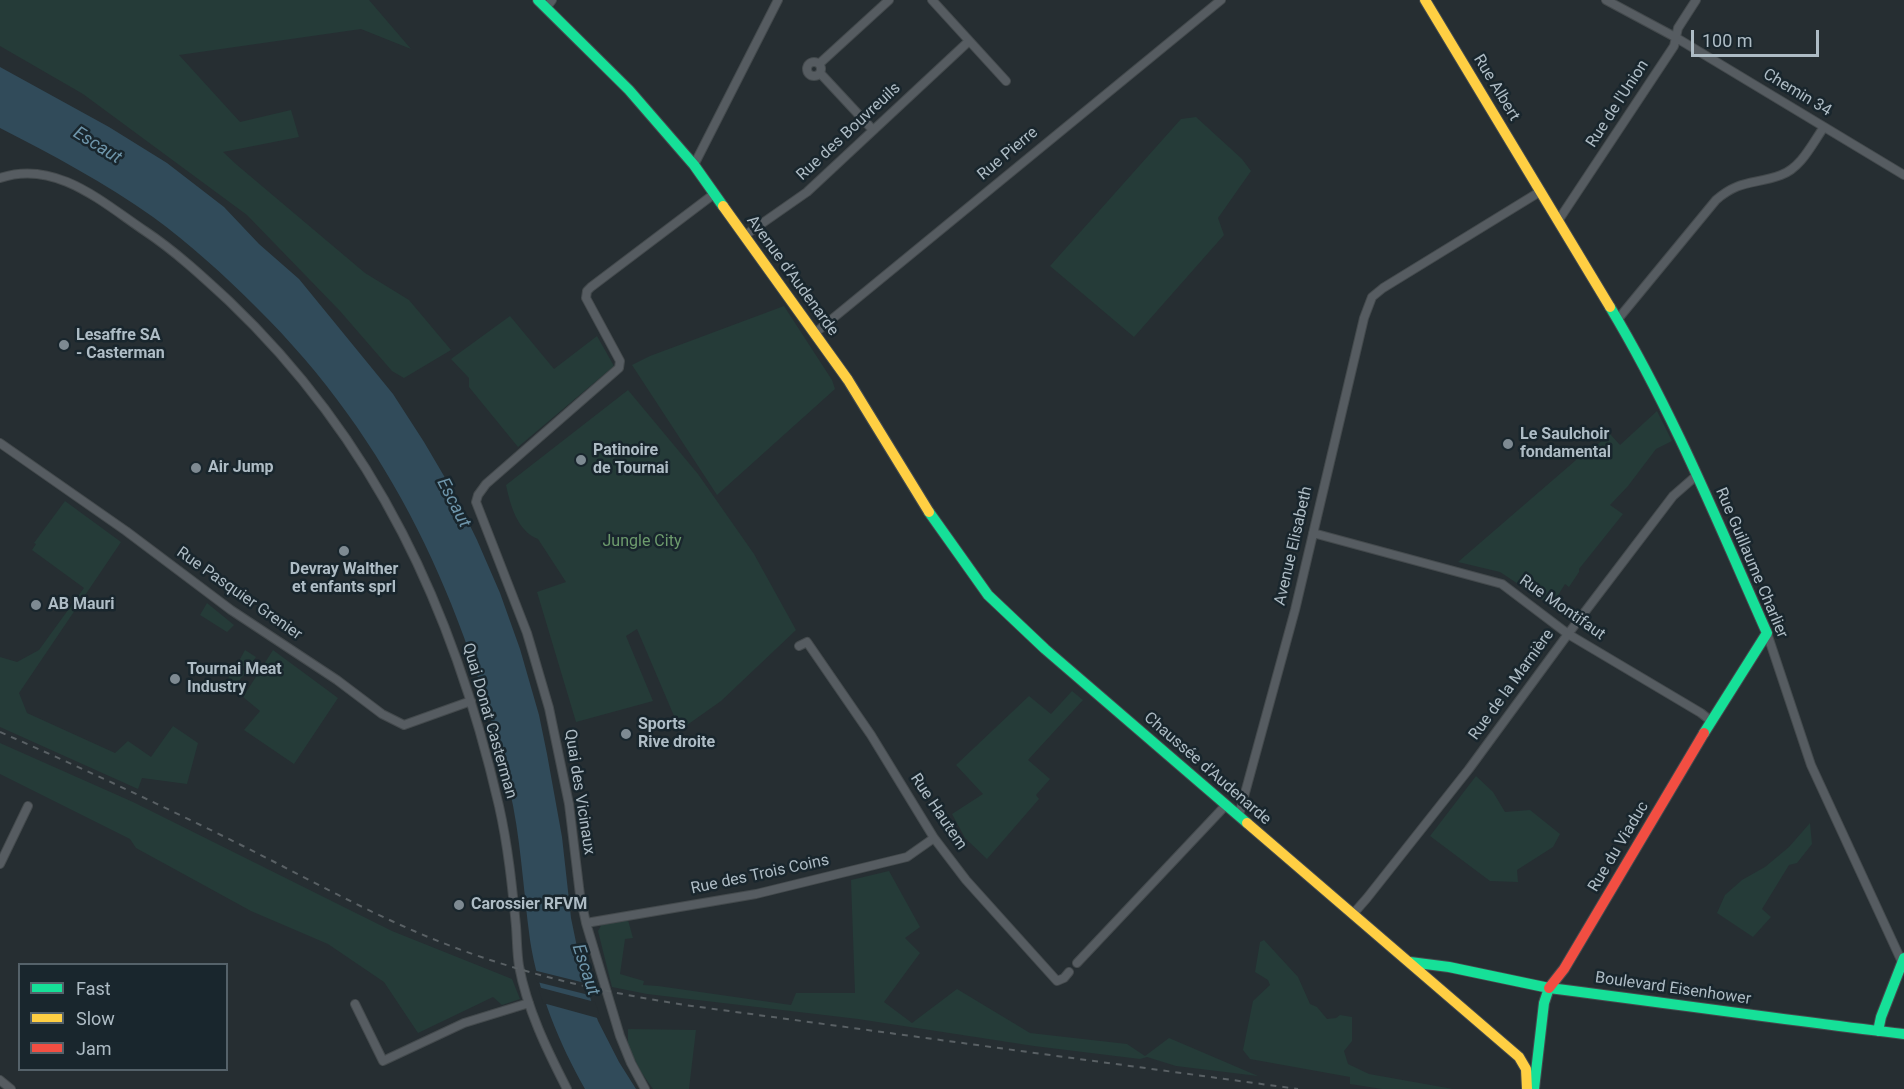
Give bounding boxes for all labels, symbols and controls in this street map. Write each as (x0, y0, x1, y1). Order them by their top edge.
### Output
scale bar (1694, 18, 1822, 56)
text: 100 m (1702, 30, 1753, 51)
street label: Rue Albert (1469, 51, 1523, 125)
street label: Rue de l'Union (1583, 57, 1653, 151)
street label: Chemin 34 (1759, 65, 1835, 121)
street label: Rue des Bouvreuils (793, 79, 905, 185)
water label: Escaut (69, 123, 125, 169)
street label: Rue Pierre (974, 123, 1042, 185)
street label: Avenue d'Audenarde (742, 212, 842, 340)
place label: Lesaffre SA - Casterman (76, 326, 165, 364)
marker: Lesaffre SA - Casterman (57, 338, 71, 352)
place label: Le Saulchoir fondamental (1520, 425, 1611, 463)
marker: Le Saulchoir fondamental (1501, 437, 1515, 451)
place label: Patinoire de Tournai (593, 441, 669, 479)
marker: Patinoire de Tournai (574, 453, 588, 467)
place label: Air Jump (208, 458, 274, 478)
marker: Air Jump (189, 461, 203, 475)
water label: Escaut (431, 475, 475, 531)
street label: Avenue Elisabeth (1271, 485, 1317, 607)
street label: Rue Guillaume Charlier (1711, 485, 1791, 641)
park label: Jungle City (603, 532, 681, 552)
street label: Rue Pasquier Grenier (172, 543, 306, 645)
marker: Devray Walther et enfants sprl (337, 544, 351, 558)
place label: Devray Walther et enfants sprl (290, 560, 398, 598)
street label: Rue Montifaut (1515, 571, 1609, 645)
place label: AB Mauri (48, 595, 115, 615)
marker: AB Mauri (29, 598, 43, 612)
street label: Rue de la Marnière (1465, 626, 1559, 744)
street label: Quai Donat Casterman (458, 641, 520, 801)
place label: Tournai Meat Industry (187, 660, 282, 698)
marker: Tournai Meat Industry (168, 672, 182, 686)
street label: Chaussée d'Audenarde (1140, 709, 1274, 829)
place label: Sports Rive droite (638, 715, 715, 753)
marker: Sports Rive droite (619, 727, 633, 741)
street label: Quai des Vicinaux (560, 728, 598, 856)
street label: Rue Hautem (905, 770, 971, 854)
street label: Rue du Viaduc (1585, 798, 1653, 896)
street label: Rue des Trois Coins (689, 851, 831, 899)
place label: Carossier RFVM (471, 895, 587, 915)
marker: Carossier RFVM (452, 898, 466, 912)
water label: Escaut (567, 942, 603, 998)
legend (18, 963, 228, 1071)
street label: Boulevard Eisenhower (1594, 969, 1752, 1009)
text: Fast (76, 978, 111, 999)
text: Slow (76, 1008, 115, 1029)
text: Jam (76, 1038, 112, 1059)

